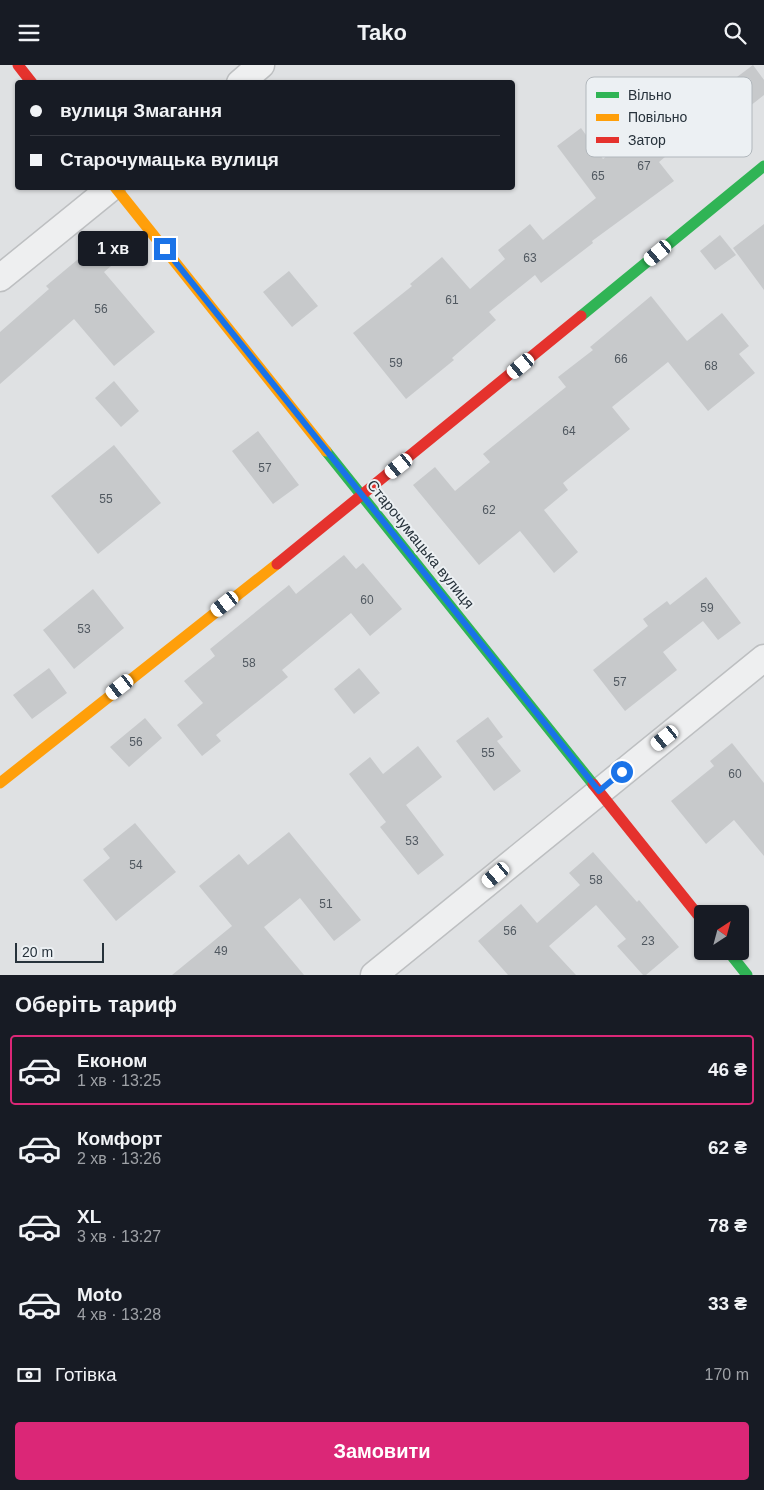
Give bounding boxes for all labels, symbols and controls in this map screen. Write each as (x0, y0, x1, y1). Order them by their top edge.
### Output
icon: menu (15, 19, 43, 47)
icon: search (721, 19, 749, 47)
text: Tako (357, 20, 407, 45)
legend (586, 77, 752, 157)
text: Вільно (628, 87, 672, 103)
text: вулиця Змагання (60, 100, 222, 121)
text: Повільно (628, 109, 688, 125)
text: Затор (628, 132, 666, 148)
text: Старочумацька вулиця (60, 149, 279, 170)
house number: 67 (637, 159, 651, 173)
house number: 65 (591, 169, 605, 183)
callout: 1 хв (78, 231, 148, 267)
route end (154, 238, 176, 260)
car (641, 238, 674, 268)
text: 1 хв (97, 240, 129, 257)
house number: 63 (523, 251, 537, 265)
house number: 61 (445, 293, 459, 307)
house number: 56 (94, 302, 108, 316)
car (504, 351, 537, 381)
house number: 66 (614, 352, 628, 366)
house number: 59 (389, 356, 403, 370)
house number: 68 (704, 359, 718, 373)
house number: 64 (562, 424, 576, 438)
car (382, 451, 415, 481)
house number: 57 (258, 461, 272, 475)
street label: Старочумацька вулиця (364, 476, 478, 612)
house number: 55 (99, 492, 113, 506)
house number: 62 (482, 503, 496, 517)
car (208, 589, 241, 619)
house number: 60 (360, 593, 374, 607)
house number: 59 (700, 601, 714, 615)
house number: 53 (77, 622, 91, 636)
house number: 58 (242, 656, 256, 670)
car (103, 672, 136, 702)
house number: 57 (613, 675, 627, 689)
car (648, 723, 681, 753)
house number: 56 (129, 735, 143, 749)
house number: 55 (481, 746, 495, 760)
route start (611, 761, 633, 783)
house number: 60 (728, 767, 742, 781)
house number: 53 (405, 834, 419, 848)
house number: 54 (129, 858, 143, 872)
car (479, 860, 512, 890)
house number: 58 (589, 873, 603, 887)
house number: 51 (319, 897, 333, 911)
north arrow (694, 905, 749, 960)
map controls (694, 905, 749, 960)
house number: 56 (503, 924, 517, 938)
house number: 23 (641, 934, 655, 948)
scale bar (15, 940, 104, 963)
text: 20 m (22, 944, 53, 960)
house number: 49 (214, 944, 228, 958)
text: Оберіть тариф (15, 992, 177, 1017)
icon: car (17, 1048, 62, 1093)
text: Економ (77, 1050, 147, 1071)
text: 46 ₴ (708, 1059, 747, 1080)
text: 1 хв · 13:25 (77, 1072, 161, 1089)
icon: car (17, 1126, 62, 1171)
text: Комфорт (77, 1128, 162, 1149)
text: 62 ₴ (708, 1137, 747, 1158)
text: 2 хв · 13:26 (77, 1150, 161, 1167)
icon: car (17, 1204, 62, 1249)
text: XL (77, 1206, 101, 1227)
text: 78 ₴ (708, 1215, 747, 1236)
text: 3 хв · 13:27 (77, 1228, 161, 1245)
icon: car (17, 1282, 62, 1327)
text: Moto (77, 1284, 122, 1305)
text: 33 ₴ (708, 1293, 747, 1314)
text: 4 хв · 13:28 (77, 1306, 161, 1323)
icon: cash (15, 1361, 43, 1389)
text: Готівка (55, 1364, 116, 1385)
text: 170 m (705, 1366, 749, 1383)
button: Замовити (15, 1422, 749, 1480)

